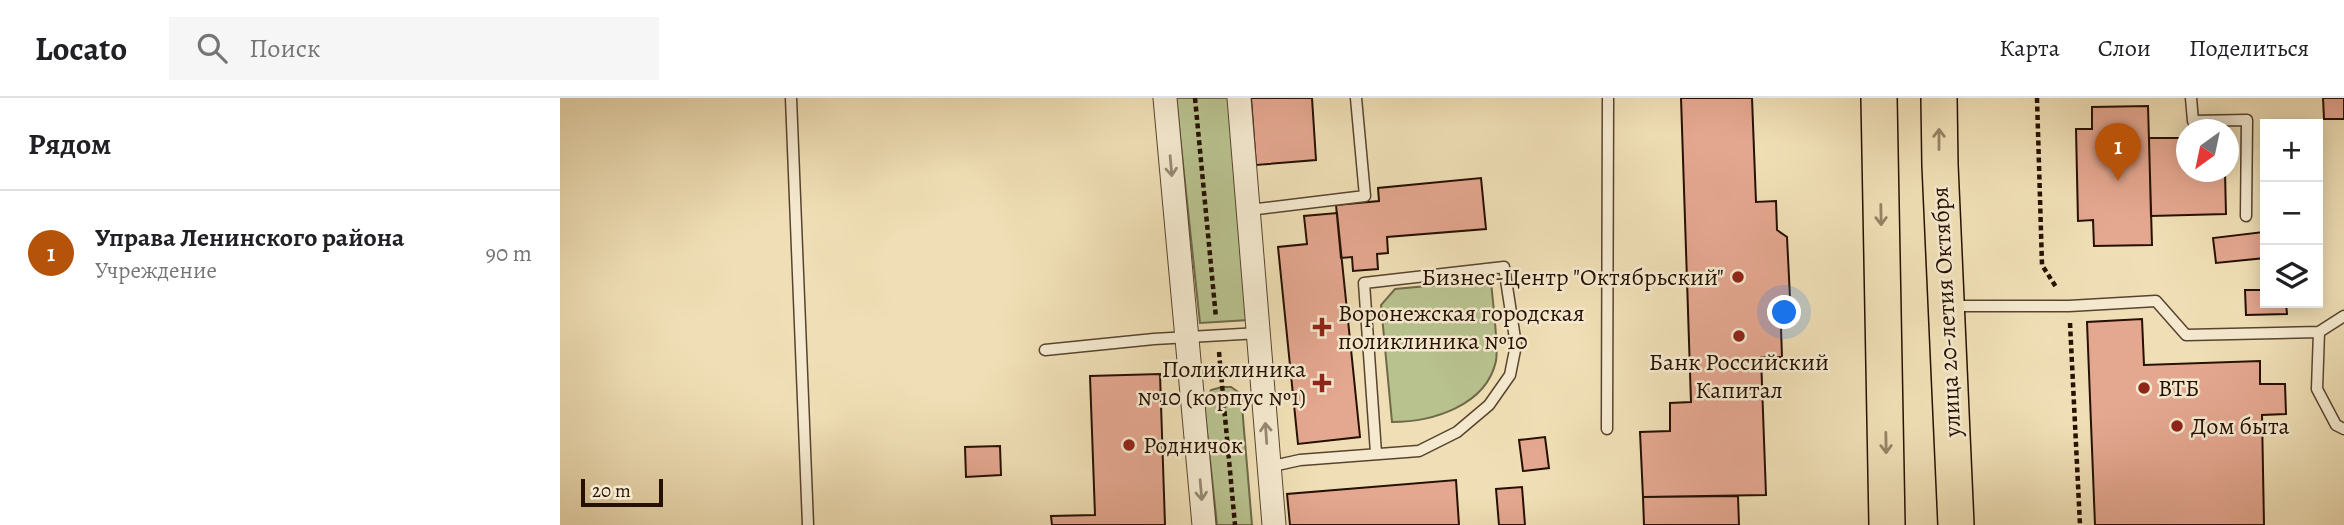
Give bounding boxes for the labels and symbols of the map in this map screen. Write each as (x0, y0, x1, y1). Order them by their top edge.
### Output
north arrow (2176, 119, 2239, 182)
pin: 1 (2095, 123, 2141, 181)
one-way arrow (1932, 127, 1946, 150)
one-way arrow (1165, 154, 1178, 177)
street label: улица 20-летия Октября (1923, 186, 1969, 439)
one-way arrow (1874, 203, 1888, 226)
place label: Бизнес-Центр "Октябрьский" (1421, 261, 1724, 293)
marker: Бизнес-Центр "Октябрьский" (1730, 269, 1746, 285)
your location (1767, 295, 1801, 329)
place label: Воронежская городская поликлиника №10 (1338, 297, 1585, 357)
marker: Воронежская городская поликлиника №10 (1312, 317, 1332, 337)
marker: Банк Российский Капитал (1731, 328, 1747, 344)
place label: Банк Российский Капитал (1649, 346, 1829, 406)
place label: Поликлиника №10 (корпус №1) (1137, 353, 1306, 413)
place label: ВТБ (2158, 372, 2199, 404)
marker: Поликлиника №10 (корпус №1) (1312, 373, 1332, 393)
marker: ВТБ (2136, 380, 2152, 396)
place label: Дом быта (2191, 410, 2290, 442)
marker: Дом быта (2169, 418, 2185, 434)
one-way arrow (1259, 422, 1272, 444)
place label: Родничок (1143, 429, 1243, 461)
one-way arrow (1879, 431, 1892, 454)
marker: Родничок (1121, 437, 1137, 453)
scale bar (581, 476, 663, 508)
one-way arrow (1195, 478, 1208, 501)

